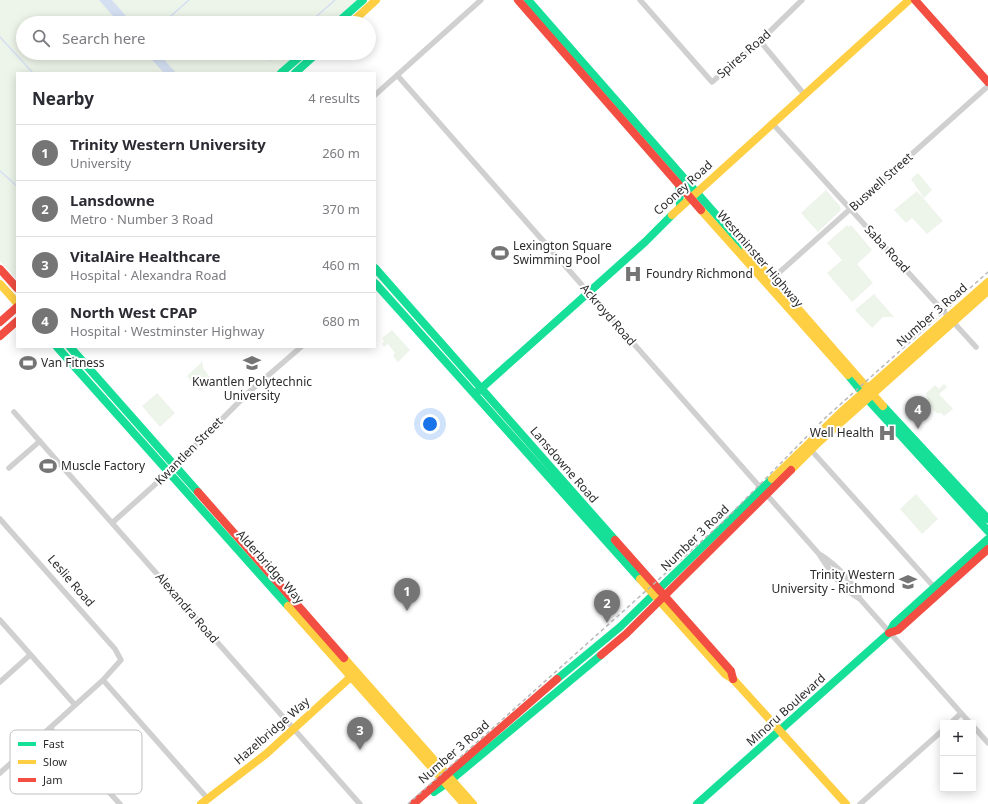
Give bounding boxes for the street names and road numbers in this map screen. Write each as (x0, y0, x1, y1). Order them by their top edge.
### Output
street label: Spires Road (713, 25, 774, 82)
street label: Buswell Street (845, 148, 917, 215)
street label: Cooney Road (649, 157, 716, 219)
street label: Westminster Highway (713, 206, 808, 312)
street label: Saba Road (861, 221, 914, 276)
street label: Number 3 Road (893, 279, 971, 350)
street label: Ackroyd Road (577, 280, 640, 349)
street label: Kwantlen Street (151, 413, 227, 488)
street label: Lansdowne Road (526, 423, 602, 507)
street label: Number 3 Road (657, 501, 733, 575)
street label: Alderbridge Way (233, 526, 309, 608)
street label: Leslie Road (44, 551, 99, 610)
street label: Alexandra Road (152, 569, 223, 647)
street label: Minoru Boulevard (742, 669, 829, 750)
street label: Hazelbridge Way (230, 692, 314, 768)
street label: Number 3 Road (415, 716, 493, 787)

